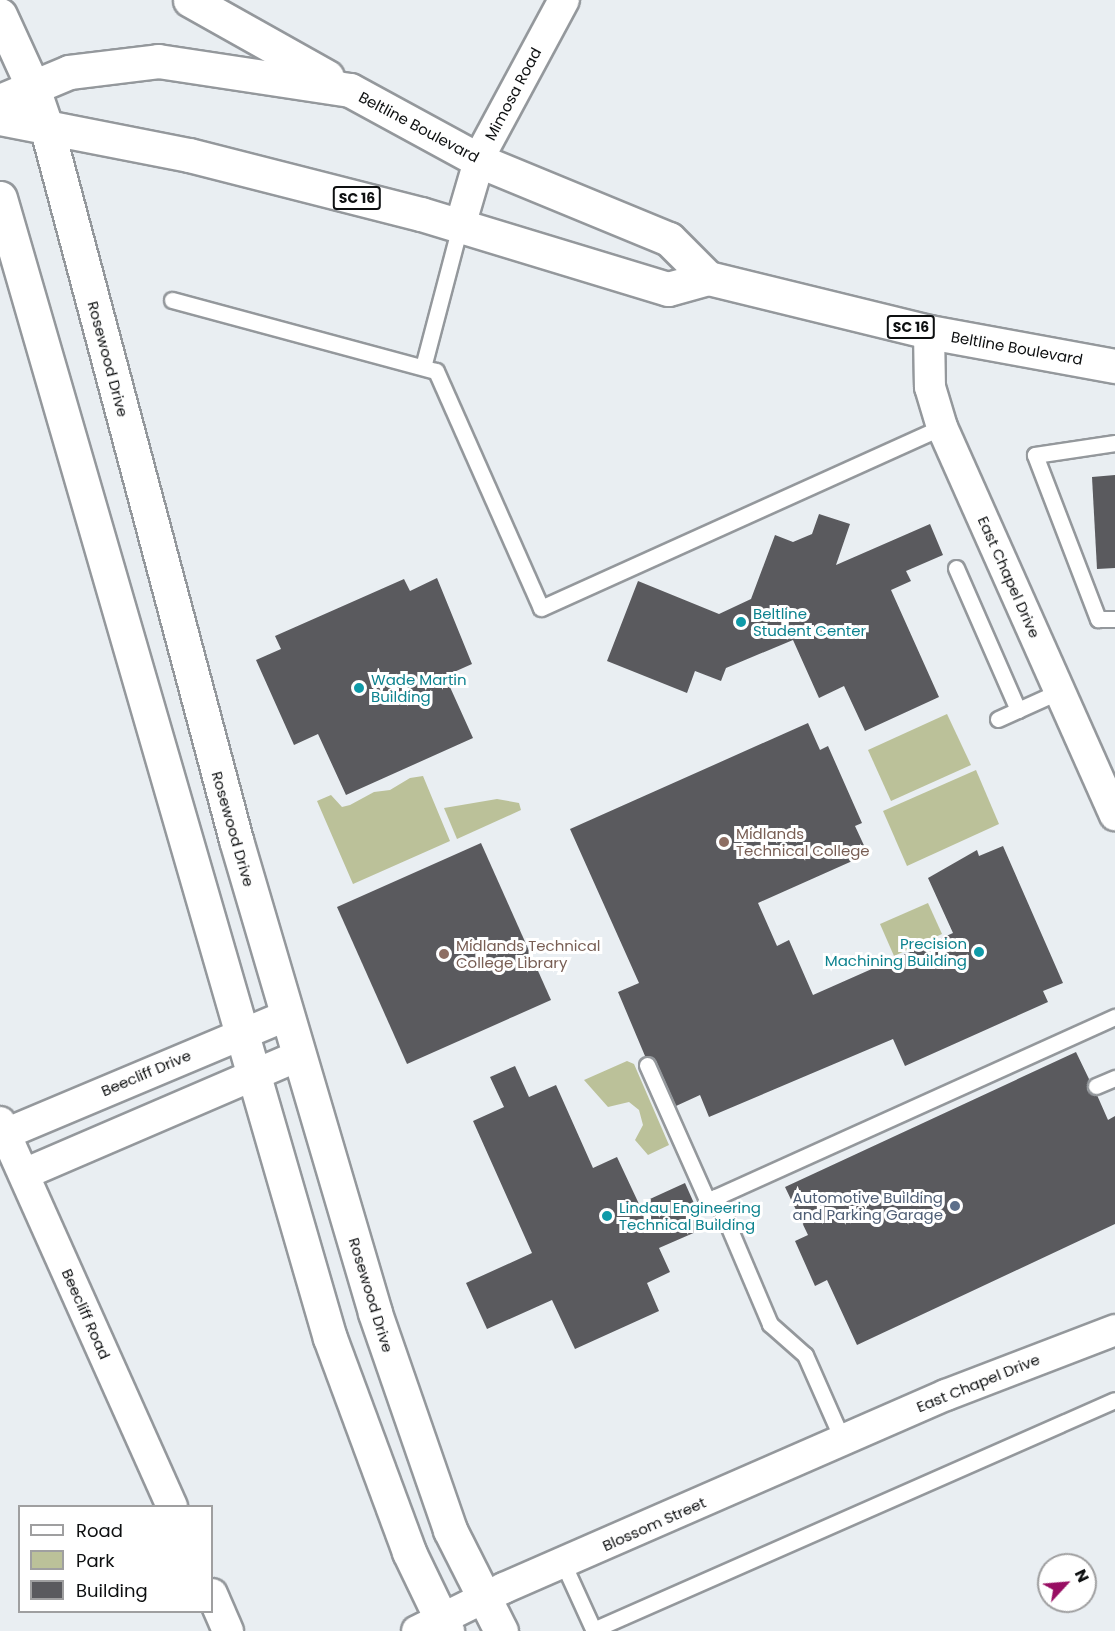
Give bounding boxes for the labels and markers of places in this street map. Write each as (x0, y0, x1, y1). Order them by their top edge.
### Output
place label: Beltline Student Center (753, 604, 866, 639)
marker: Beltline Student Center (734, 615, 748, 629)
place label: Wade Martin Building (371, 670, 467, 705)
marker: Wade Martin Building (352, 681, 366, 695)
place label: Midlands Technical College (736, 824, 870, 859)
marker: Midlands Technical College (717, 835, 731, 849)
place label: Precision Machining Building (825, 934, 967, 969)
place label: Midlands Technical College Library (456, 936, 600, 971)
marker: Precision Machining Building (972, 945, 986, 959)
marker: Midlands Technical College Library (437, 947, 451, 961)
place label: Automotive Building and Parking Garage (793, 1188, 943, 1223)
place label: Lindau Engineering Technical Building (619, 1198, 761, 1233)
marker: Automotive Building and Parking Garage (948, 1199, 962, 1213)
marker: Lindau Engineering Technical Building (600, 1209, 614, 1223)

